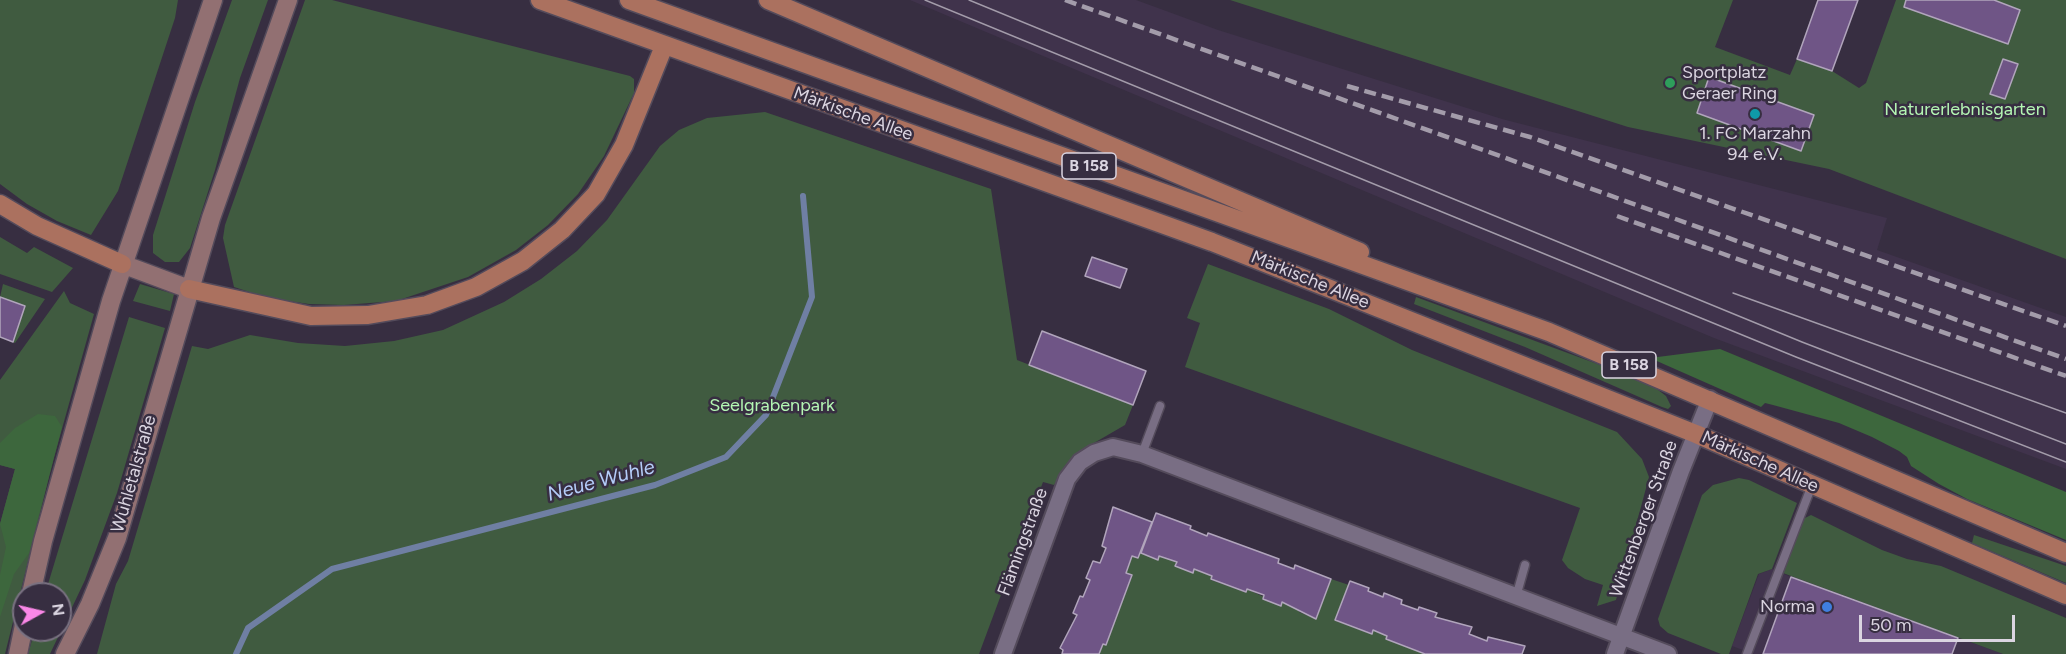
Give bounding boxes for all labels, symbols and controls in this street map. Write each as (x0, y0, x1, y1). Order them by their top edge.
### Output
place label: Sportplatz Geraer Ring (1682, 62, 1777, 104)
marker: Sportplatz Geraer Ring (1663, 76, 1677, 90)
street label: Märkische Allee (790, 82, 916, 146)
park label: Naturerlebnisgarten (1884, 99, 2046, 121)
marker: 1. FC Marzahn 94 e.V. (1748, 107, 1762, 121)
place label: 1. FC Marzahn 94 e.V. (1699, 123, 1811, 166)
road number: B 158 (1062, 153, 1116, 179)
street label: Märkische Allee (1248, 246, 1372, 314)
road number: B 158 (1602, 352, 1656, 378)
park label: Seelgrabenpark (709, 395, 835, 417)
street label: Wuhletalstraße (107, 413, 161, 535)
street label: Märkische Allee (1698, 427, 1822, 497)
street label: Wittenberger Straße (1606, 438, 1682, 600)
water label: Neue Wuhle (545, 455, 657, 507)
street label: Flämingstraße (993, 485, 1053, 599)
north arrow (12, 582, 72, 642)
place label: Norma (1760, 596, 1815, 618)
marker: Norma (1820, 600, 1834, 614)
text: N (48, 602, 69, 617)
scale bar (1862, 603, 2018, 641)
text: 50 m (1870, 614, 1912, 636)

